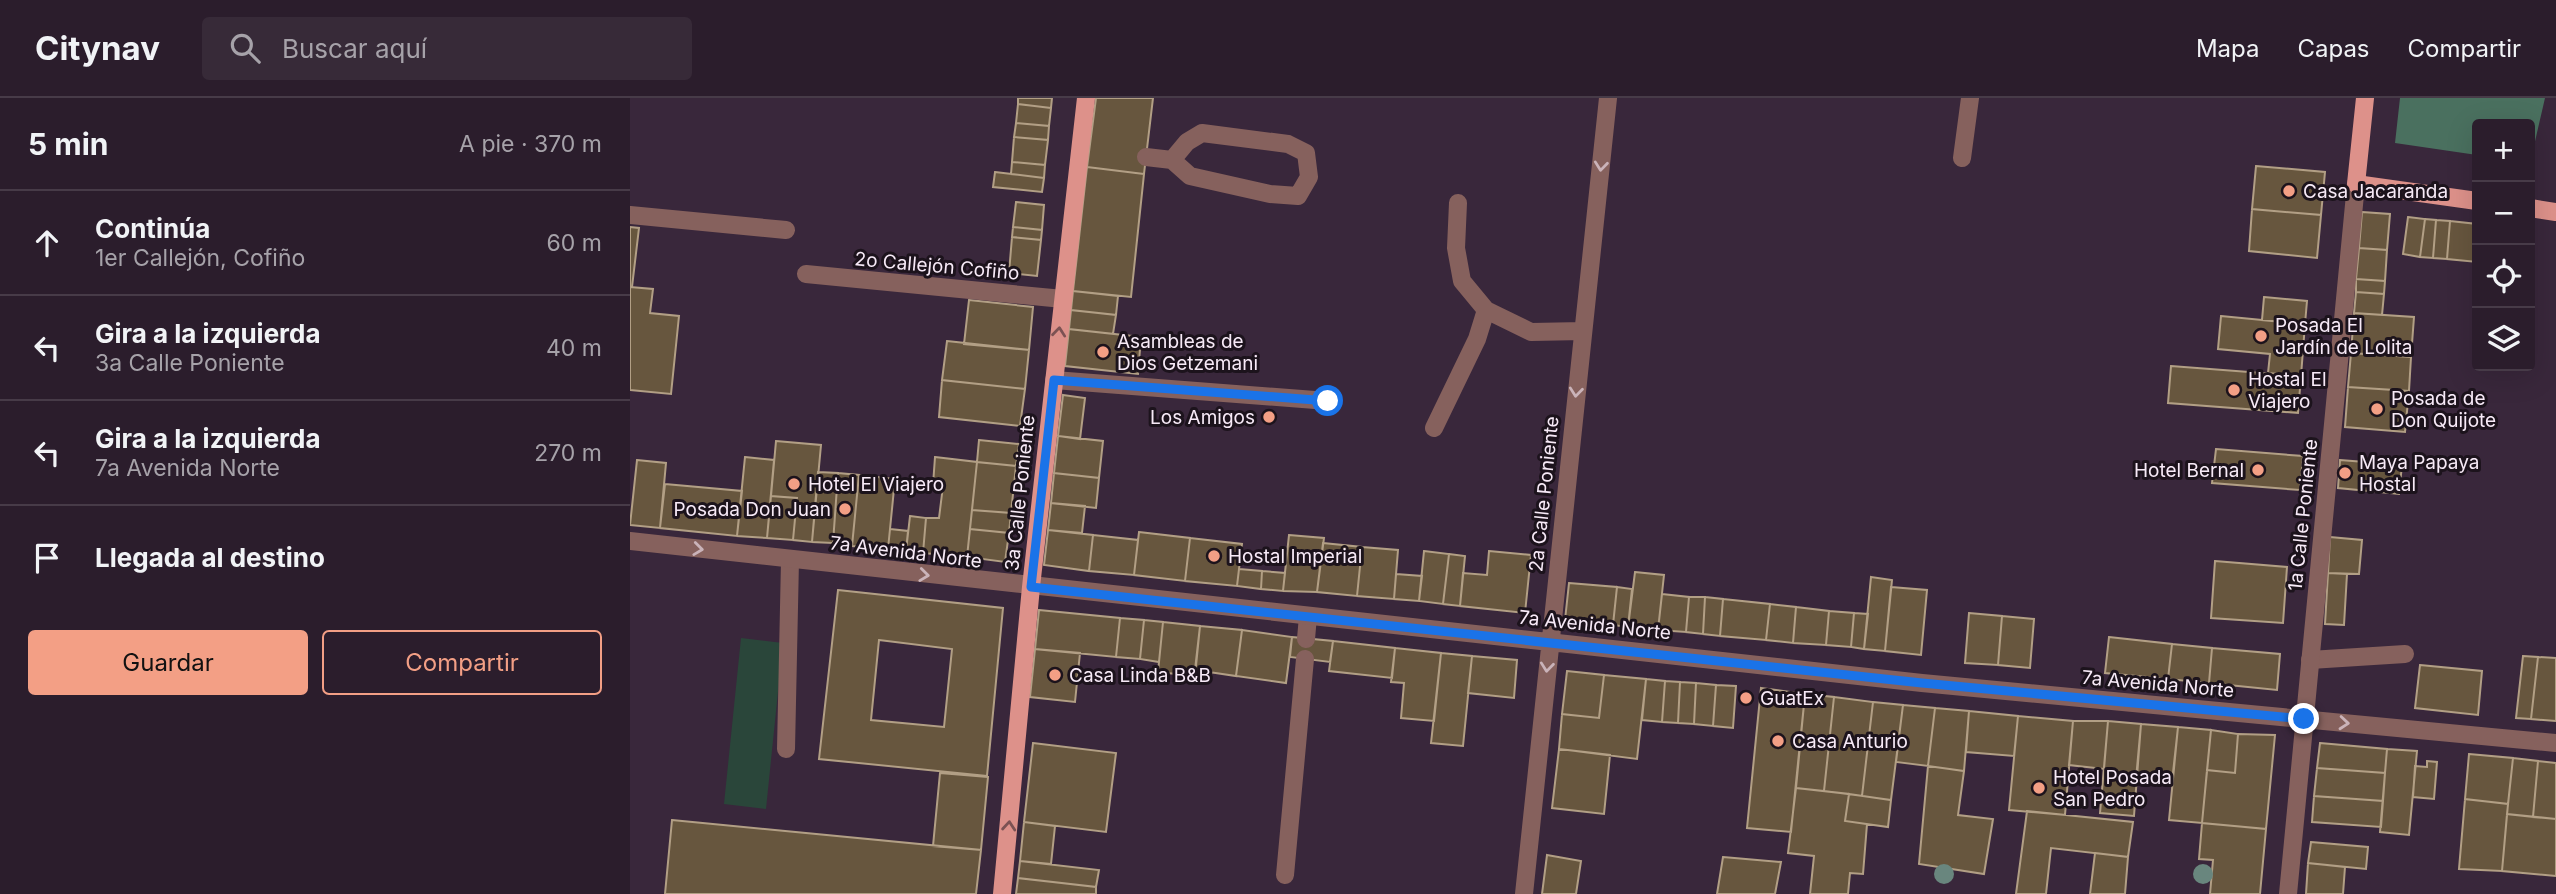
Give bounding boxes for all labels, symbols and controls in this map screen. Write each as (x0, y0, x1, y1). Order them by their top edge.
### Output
search box (202, 17, 692, 80)
text: Citynav (35, 28, 160, 68)
icon: search (226, 29, 264, 67)
text: Buscar aquí (282, 33, 427, 64)
text: Mapa (2196, 34, 2259, 63)
text: Capas (2297, 34, 2370, 63)
text: Compartir (2408, 34, 2521, 63)
map controls (2472, 119, 2535, 371)
button: + (2472, 119, 2535, 182)
text: 5 min (28, 126, 108, 162)
text: A pie · 370 m (459, 130, 602, 158)
one-way arrow (1593, 160, 1608, 172)
place label: Casa Jacaranda (2303, 180, 2448, 203)
button: − (2472, 182, 2535, 245)
marker: Casa Jacaranda (2281, 183, 2297, 199)
text: Continúa (95, 213, 210, 244)
icon: ahead (28, 224, 66, 262)
text: 60 m (547, 229, 602, 257)
text: 1er Callejón, Cofiño (95, 244, 305, 272)
button: locate (2472, 245, 2535, 308)
street label: 2o Callejón Cofiño (854, 247, 1020, 285)
button: layers (2472, 308, 2535, 371)
place label: Posada El Jardín de Lolita (2275, 314, 2413, 359)
text: Gira a la izquierda (95, 318, 321, 349)
one-way arrow (1052, 326, 1067, 337)
marker: Posada El Jardín de Lolita (2253, 328, 2269, 344)
icon: left (28, 329, 66, 367)
place label: Asambleas de Dios Getzemani (1117, 330, 1258, 375)
text: 40 m (546, 334, 602, 362)
marker: Asambleas de Dios Getzemani (1095, 344, 1111, 360)
text: 3a Calle Poniente (95, 349, 285, 377)
place label: Hostal El Viajero (2248, 368, 2327, 413)
marker: Hostal El Viajero (2226, 382, 2242, 398)
route start (1312, 385, 1343, 416)
one-way arrow (1569, 386, 1584, 398)
place label: Posada de Don Quijote (2391, 387, 2496, 432)
marker: Posada de Don Quijote (2369, 401, 2385, 417)
place label: Los Amigos (1150, 406, 1255, 429)
marker: Los Amigos (1261, 409, 1277, 425)
street label: 3a Calle Poniente (1000, 414, 1040, 572)
street label: 2a Calle Poniente (1524, 415, 1564, 573)
text: Gira a la izquierda (95, 423, 321, 454)
icon: left (28, 434, 66, 472)
street label: 1a Calle Poniente (2284, 438, 2322, 592)
text: 270 m (534, 439, 602, 467)
place label: Maya Papaya Hostal (2359, 451, 2479, 496)
text: 7a Avenida Norte (95, 454, 280, 482)
place label: Hotel Bernal (2134, 459, 2244, 482)
marker: Hotel Bernal (2250, 462, 2266, 478)
marker: Maya Papaya Hostal (2337, 465, 2353, 481)
place label: Hotel El Viajero (808, 473, 944, 496)
marker: Hotel El Viajero (786, 476, 802, 492)
place label: Posada Don Juan (674, 498, 831, 521)
marker: Posada Don Juan (837, 501, 853, 517)
street label: 7a Avenida Norte (829, 531, 983, 573)
icon: arrive (28, 539, 66, 577)
one-way arrow (693, 541, 704, 556)
text: Llegada al destino (95, 542, 325, 573)
place label: Hostal Imperial (1228, 545, 1362, 568)
marker: Hostal Imperial (1206, 548, 1222, 564)
one-way arrow (918, 568, 930, 583)
street label: 7a Avenida Norte (1518, 606, 1672, 644)
button: Guardar (28, 630, 308, 695)
button: Compartir (322, 630, 602, 695)
one-way arrow (1540, 662, 1555, 673)
place label: Casa Linda B&B (1069, 664, 1211, 687)
street label: 7a Avenida Norte (2081, 666, 2235, 702)
marker: Casa Linda B&B (1047, 667, 1063, 683)
place label: GuatEx (1760, 687, 1824, 710)
marker: GuatEx (1738, 690, 1754, 706)
route end (2288, 703, 2319, 734)
one-way arrow (2338, 715, 2350, 730)
place label: Casa Anturio (1792, 730, 1908, 753)
marker: Casa Anturio (1770, 733, 1786, 749)
place label: Hotel Posada San Pedro (2053, 766, 2172, 811)
marker: Hotel Posada San Pedro (2031, 780, 2047, 796)
one-way arrow (1001, 820, 1016, 831)

